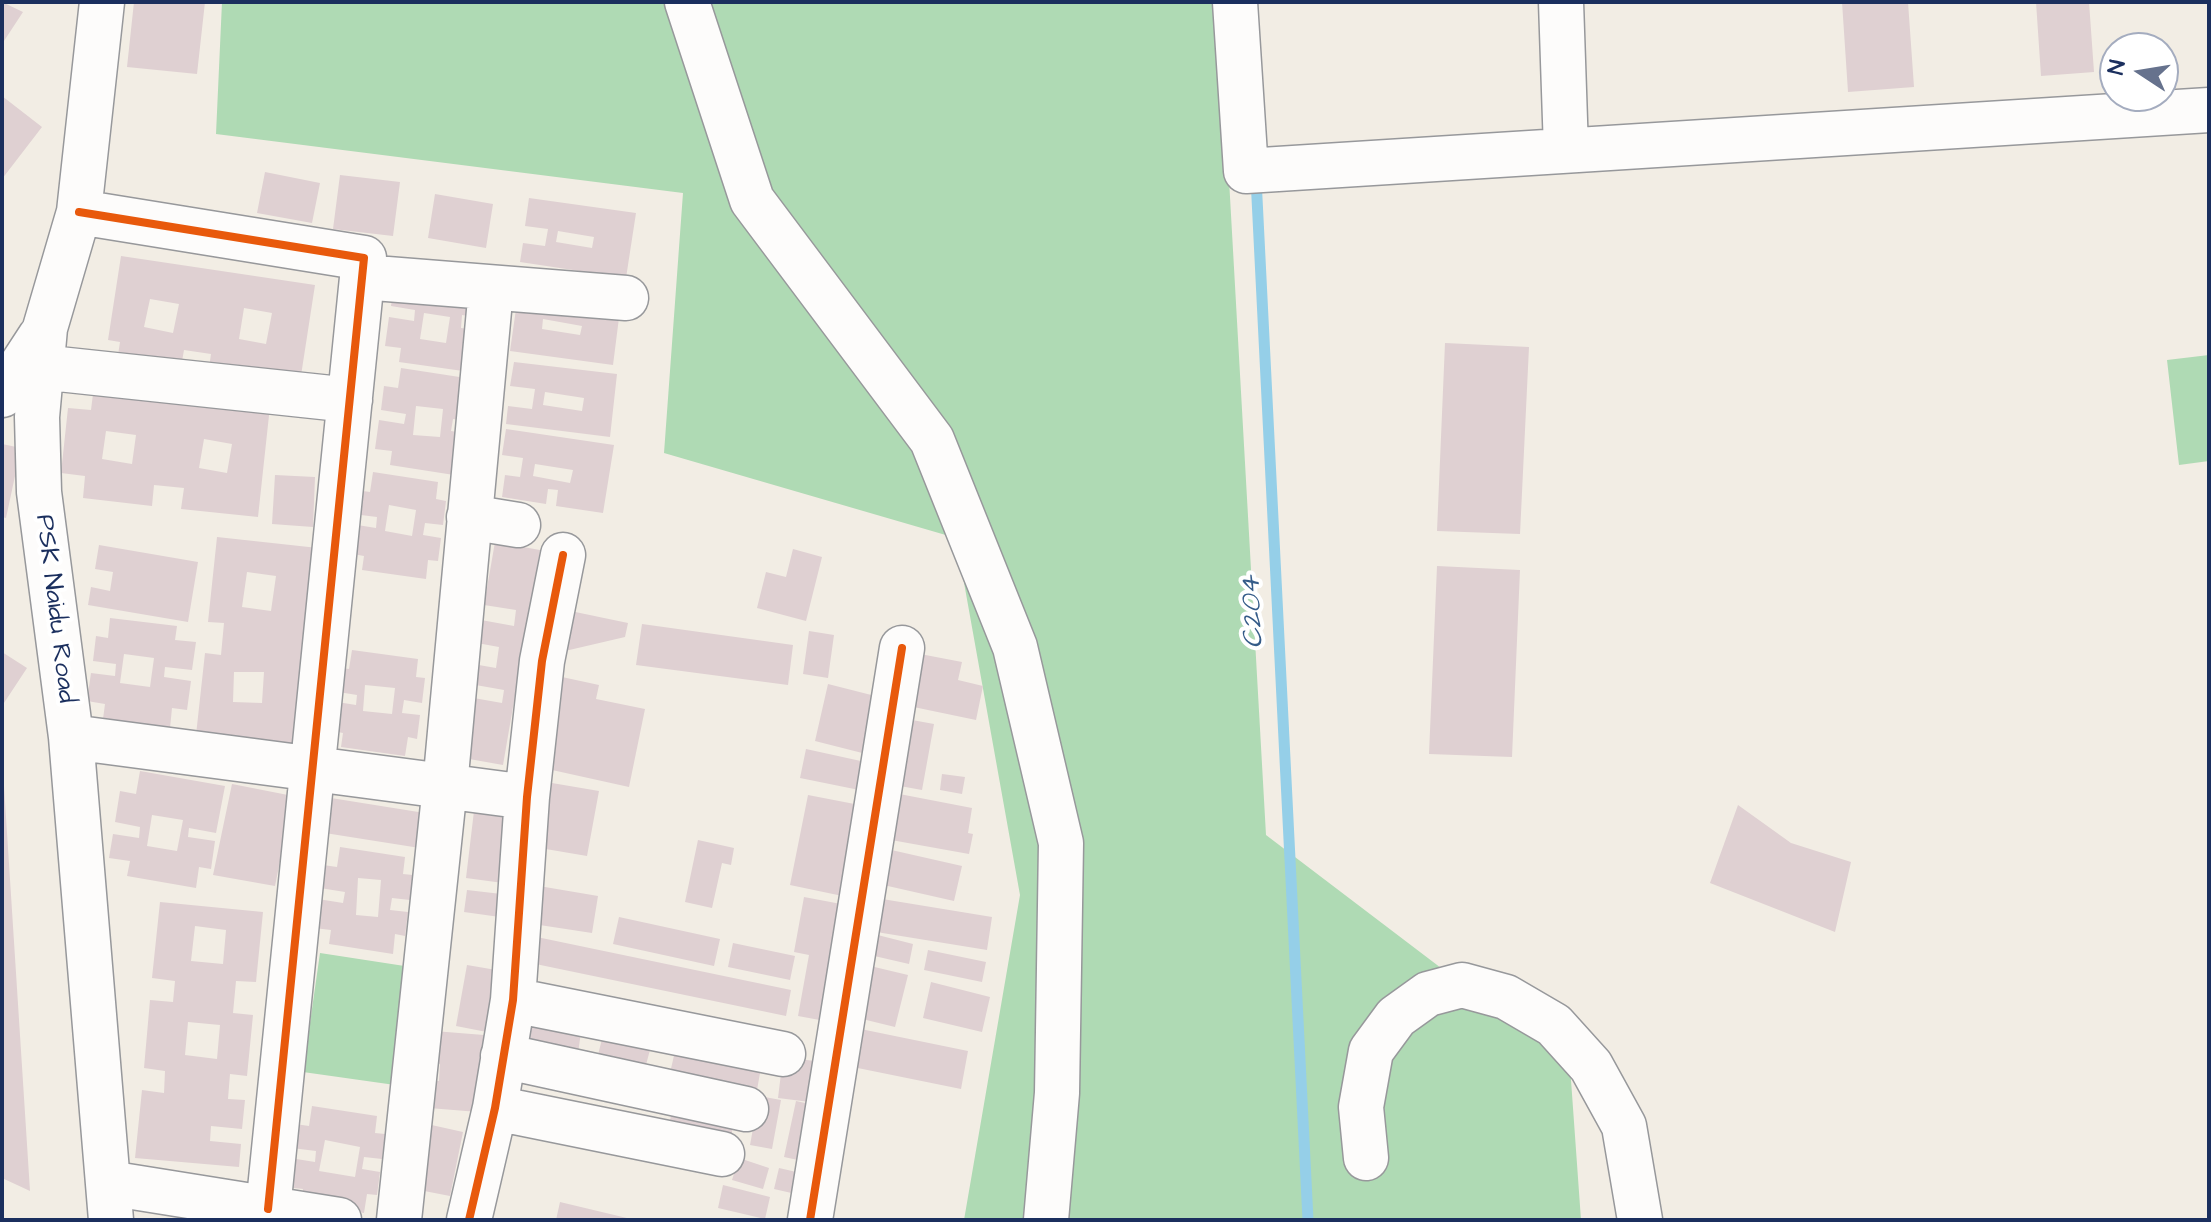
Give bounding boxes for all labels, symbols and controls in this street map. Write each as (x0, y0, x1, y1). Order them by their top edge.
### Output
north arrow (2099, 32, 2179, 112)
text: N (2100, 57, 2134, 77)
street label: PSK Naidu Road (27, 513, 81, 705)
water label: C204 (1235, 575, 1273, 649)

